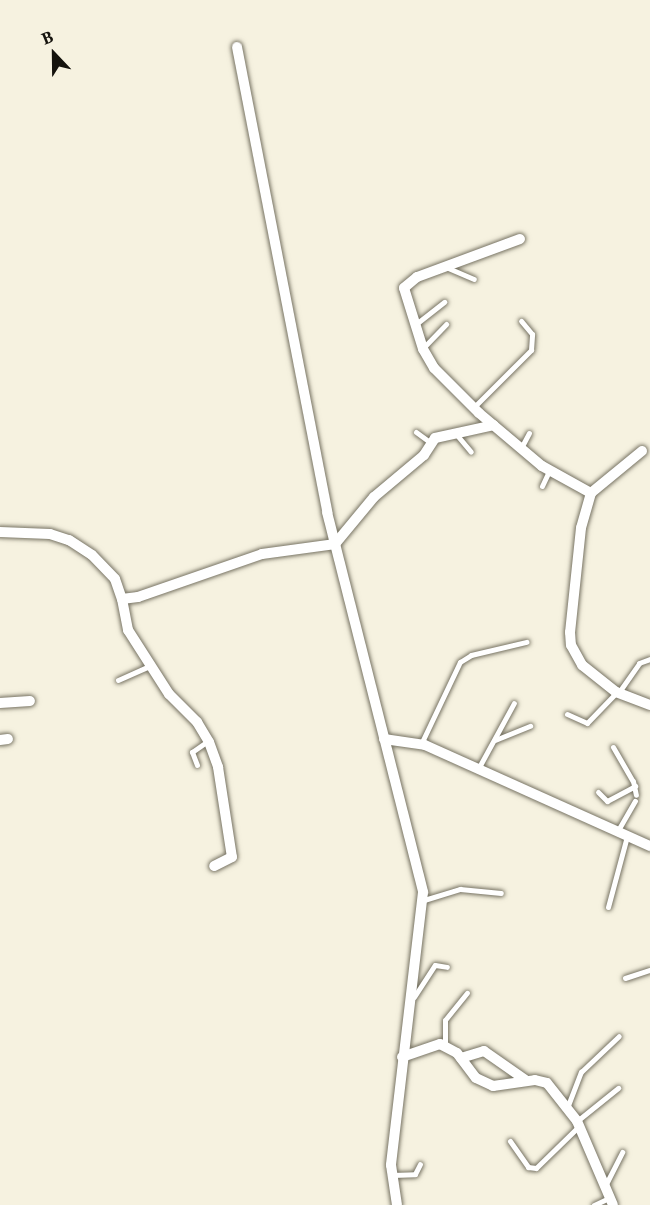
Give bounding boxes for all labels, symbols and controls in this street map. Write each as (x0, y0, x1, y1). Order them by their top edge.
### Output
north arrow (24, 24, 84, 84)
text: B (38, 25, 56, 50)

